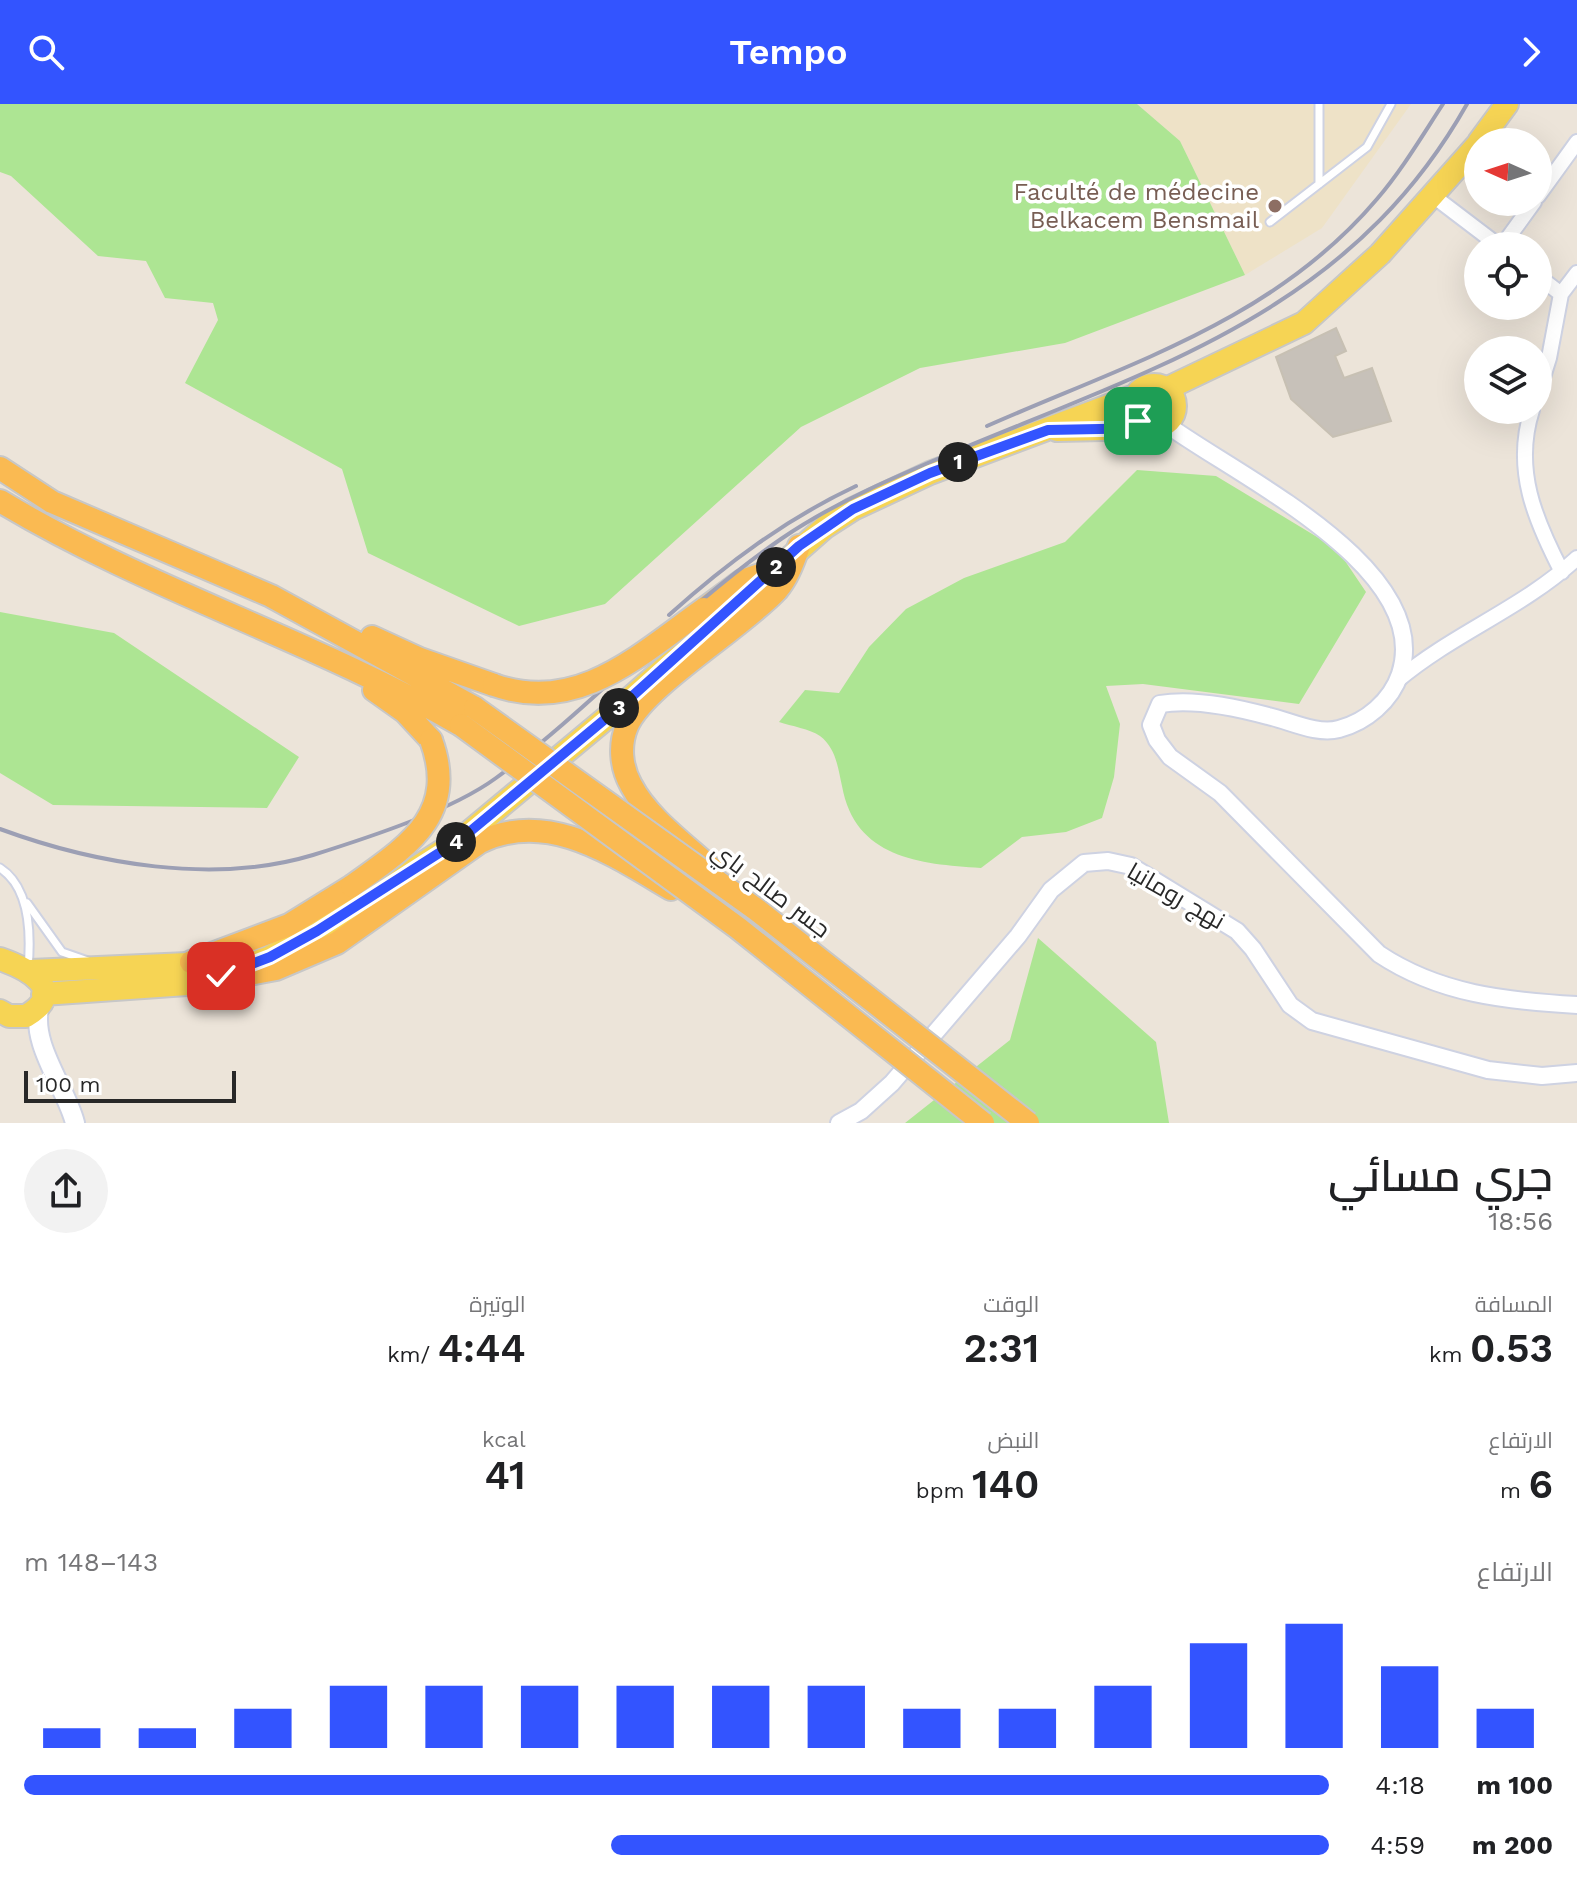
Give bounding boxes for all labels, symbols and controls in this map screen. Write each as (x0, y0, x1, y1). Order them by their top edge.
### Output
icon: search (24, 30, 68, 74)
icon: forward (1509, 30, 1553, 74)
text: Tempo (729, 31, 848, 73)
north arrow (1464, 128, 1552, 216)
map controls (1464, 128, 1552, 424)
place label: Faculté de médecine Belkacem Bensmail (1014, 178, 1260, 234)
marker: Faculté de médecine Belkacem Bensmail (1266, 197, 1284, 215)
button: locate (1464, 232, 1552, 320)
button: layers (1464, 336, 1552, 424)
pin (1104, 387, 1172, 455)
icon: arrive (1116, 399, 1160, 443)
pin: 1 (938, 442, 978, 482)
text: 1 (953, 449, 963, 474)
pin: 2 (756, 547, 796, 587)
text: 2 (769, 554, 783, 579)
pin: 3 (599, 688, 639, 728)
text: 3 (612, 695, 626, 720)
pin: 4 (436, 822, 476, 862)
text: 4 (449, 829, 463, 854)
street label: جسر صالح باي (704, 837, 836, 947)
street label: نهج رومانيا (1121, 857, 1230, 937)
pin (187, 942, 255, 1010)
icon: check (199, 954, 243, 998)
scale bar (24, 1067, 236, 1103)
text: 100 m (36, 1072, 100, 1097)
button: share (24, 1149, 108, 1233)
text: جري مسائي (1328, 1150, 1553, 1202)
text: 18:56 (1488, 1206, 1553, 1236)
text: الوتيرة (469, 1292, 526, 1317)
text: الوقت (983, 1292, 1039, 1317)
text: المسافة (1475, 1292, 1553, 1317)
text: 4:44 (438, 1325, 526, 1372)
text: 2:31 (964, 1325, 1039, 1372)
text: 0.53 (1470, 1325, 1553, 1372)
text: /km (387, 1342, 438, 1367)
text: km (1429, 1342, 1470, 1367)
text: kcal (482, 1427, 526, 1452)
text: النبض (988, 1428, 1039, 1453)
text: الارتفاع (1489, 1428, 1553, 1453)
text: 41 (485, 1452, 526, 1499)
text: 140 (972, 1461, 1039, 1508)
text: 6 (1528, 1461, 1553, 1508)
text: bpm (916, 1478, 972, 1503)
text: m (1500, 1478, 1528, 1503)
text: 143–148 m (24, 1547, 158, 1577)
text: الارتفاع (1477, 1557, 1553, 1587)
text: 4:18 (1375, 1770, 1425, 1800)
text: 100 m (1476, 1770, 1553, 1800)
text: 4:59 (1370, 1830, 1425, 1860)
text: 200 m (1472, 1830, 1553, 1860)

